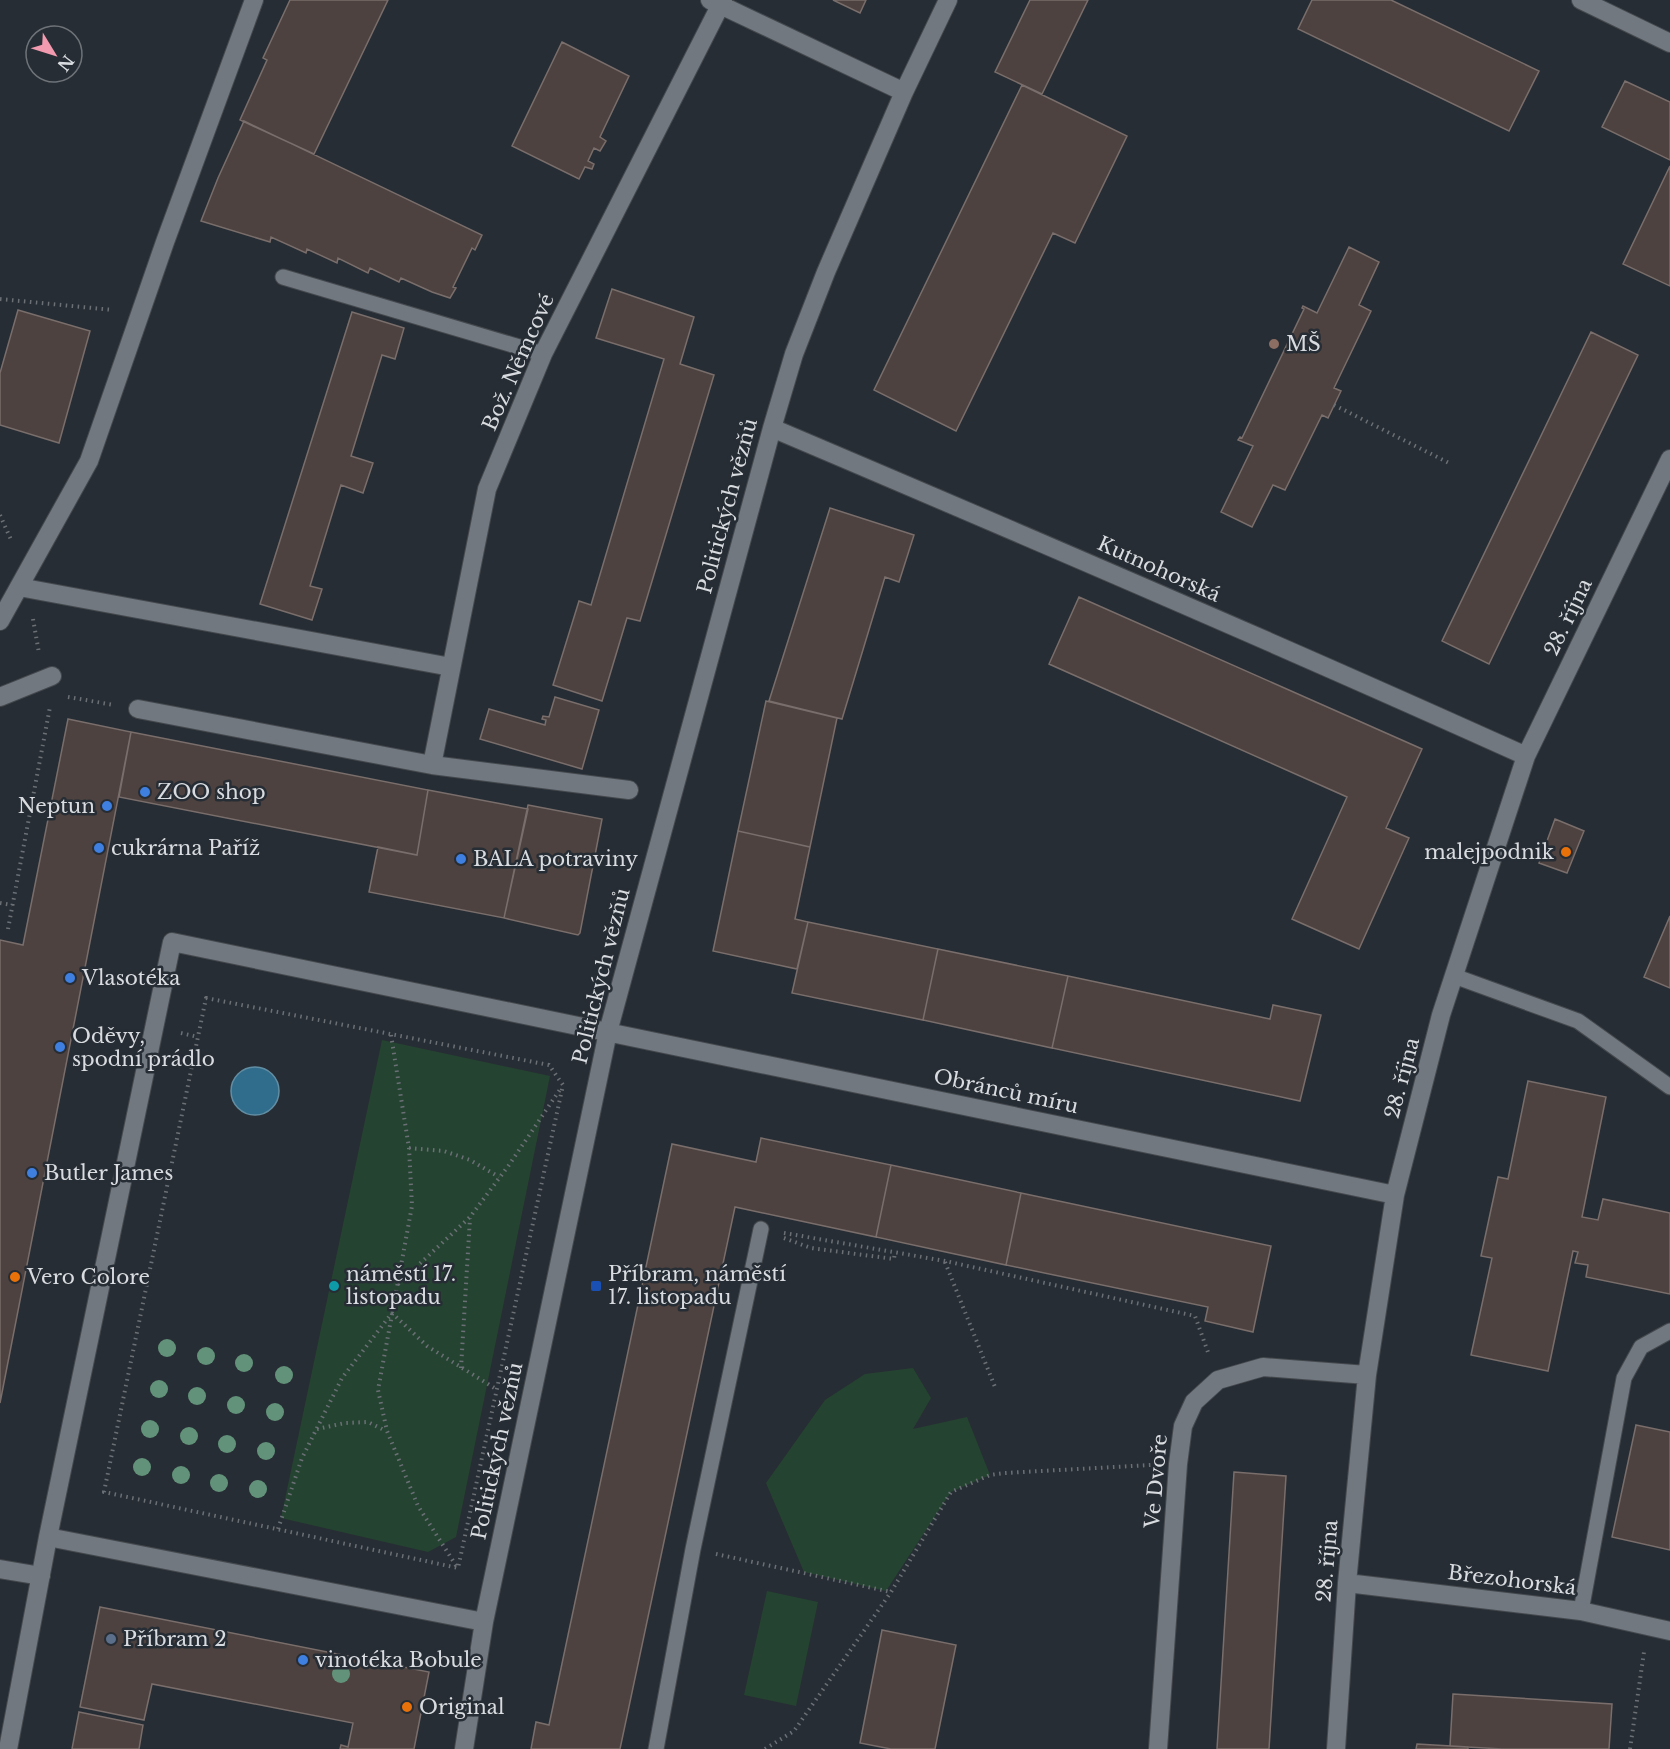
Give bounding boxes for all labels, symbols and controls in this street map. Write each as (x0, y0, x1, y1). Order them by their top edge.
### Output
north arrow (24, 24, 84, 84)
text: N (53, 51, 78, 75)
street label: Bož. Němcové (477, 290, 559, 434)
place label: MŠ (1286, 331, 1321, 356)
marker: MŠ (1267, 337, 1281, 351)
street label: Politických vězňů (692, 416, 762, 596)
street label: Kutnohorská (1094, 531, 1225, 607)
street label: 28. října (1539, 574, 1597, 659)
place label: ZOO shop (157, 780, 265, 804)
marker: ZOO shop (138, 785, 152, 799)
place label: Neptun (18, 794, 95, 818)
marker: Neptun (100, 799, 114, 813)
place label: cukrárna Paříž (111, 836, 260, 860)
place label: malejpodnik (1424, 840, 1555, 864)
marker: cukrárna Paříž (92, 841, 106, 855)
marker: malejpodnik (1559, 845, 1573, 859)
place label: BALA potraviny (473, 847, 638, 871)
marker: BALA potraviny (454, 852, 468, 866)
street label: Politických vězňů (568, 886, 634, 1066)
place label: Vlasotéka (81, 966, 181, 990)
marker: Vlasotéka (63, 971, 77, 985)
place label: Oděvy, spodní prádlo (72, 1024, 215, 1071)
street label: 28. října (1380, 1034, 1425, 1121)
marker: Oděvy, spodní prádlo (53, 1040, 67, 1054)
street label: Obránců míru (931, 1064, 1081, 1118)
place label: Butler James (44, 1161, 173, 1185)
marker: Butler James (25, 1166, 39, 1180)
place label: náměstí 17. listopadu (346, 1262, 456, 1309)
place label: Příbram, náměstí 17. listopadu (608, 1262, 786, 1309)
place label: Vero Colore (26, 1265, 150, 1289)
marker: Vero Colore (8, 1270, 22, 1284)
marker: náměstí 17. listopadu (327, 1279, 341, 1293)
marker: Příbram, náměstí 17. listopadu (589, 1279, 603, 1293)
street label: Politických vězňů (466, 1360, 528, 1542)
street label: Ve Dvoře (1140, 1433, 1172, 1530)
street label: 28. října (1311, 1518, 1343, 1603)
street label: Březohorská (1446, 1560, 1578, 1600)
place label: Příbram 2 (123, 1627, 227, 1651)
marker: Příbram 2 (104, 1632, 118, 1646)
place label: vinotéka Bobule (315, 1648, 482, 1672)
marker: vinotéka Bobule (296, 1653, 310, 1667)
place label: Original (419, 1695, 504, 1719)
marker: Original (400, 1700, 414, 1714)

